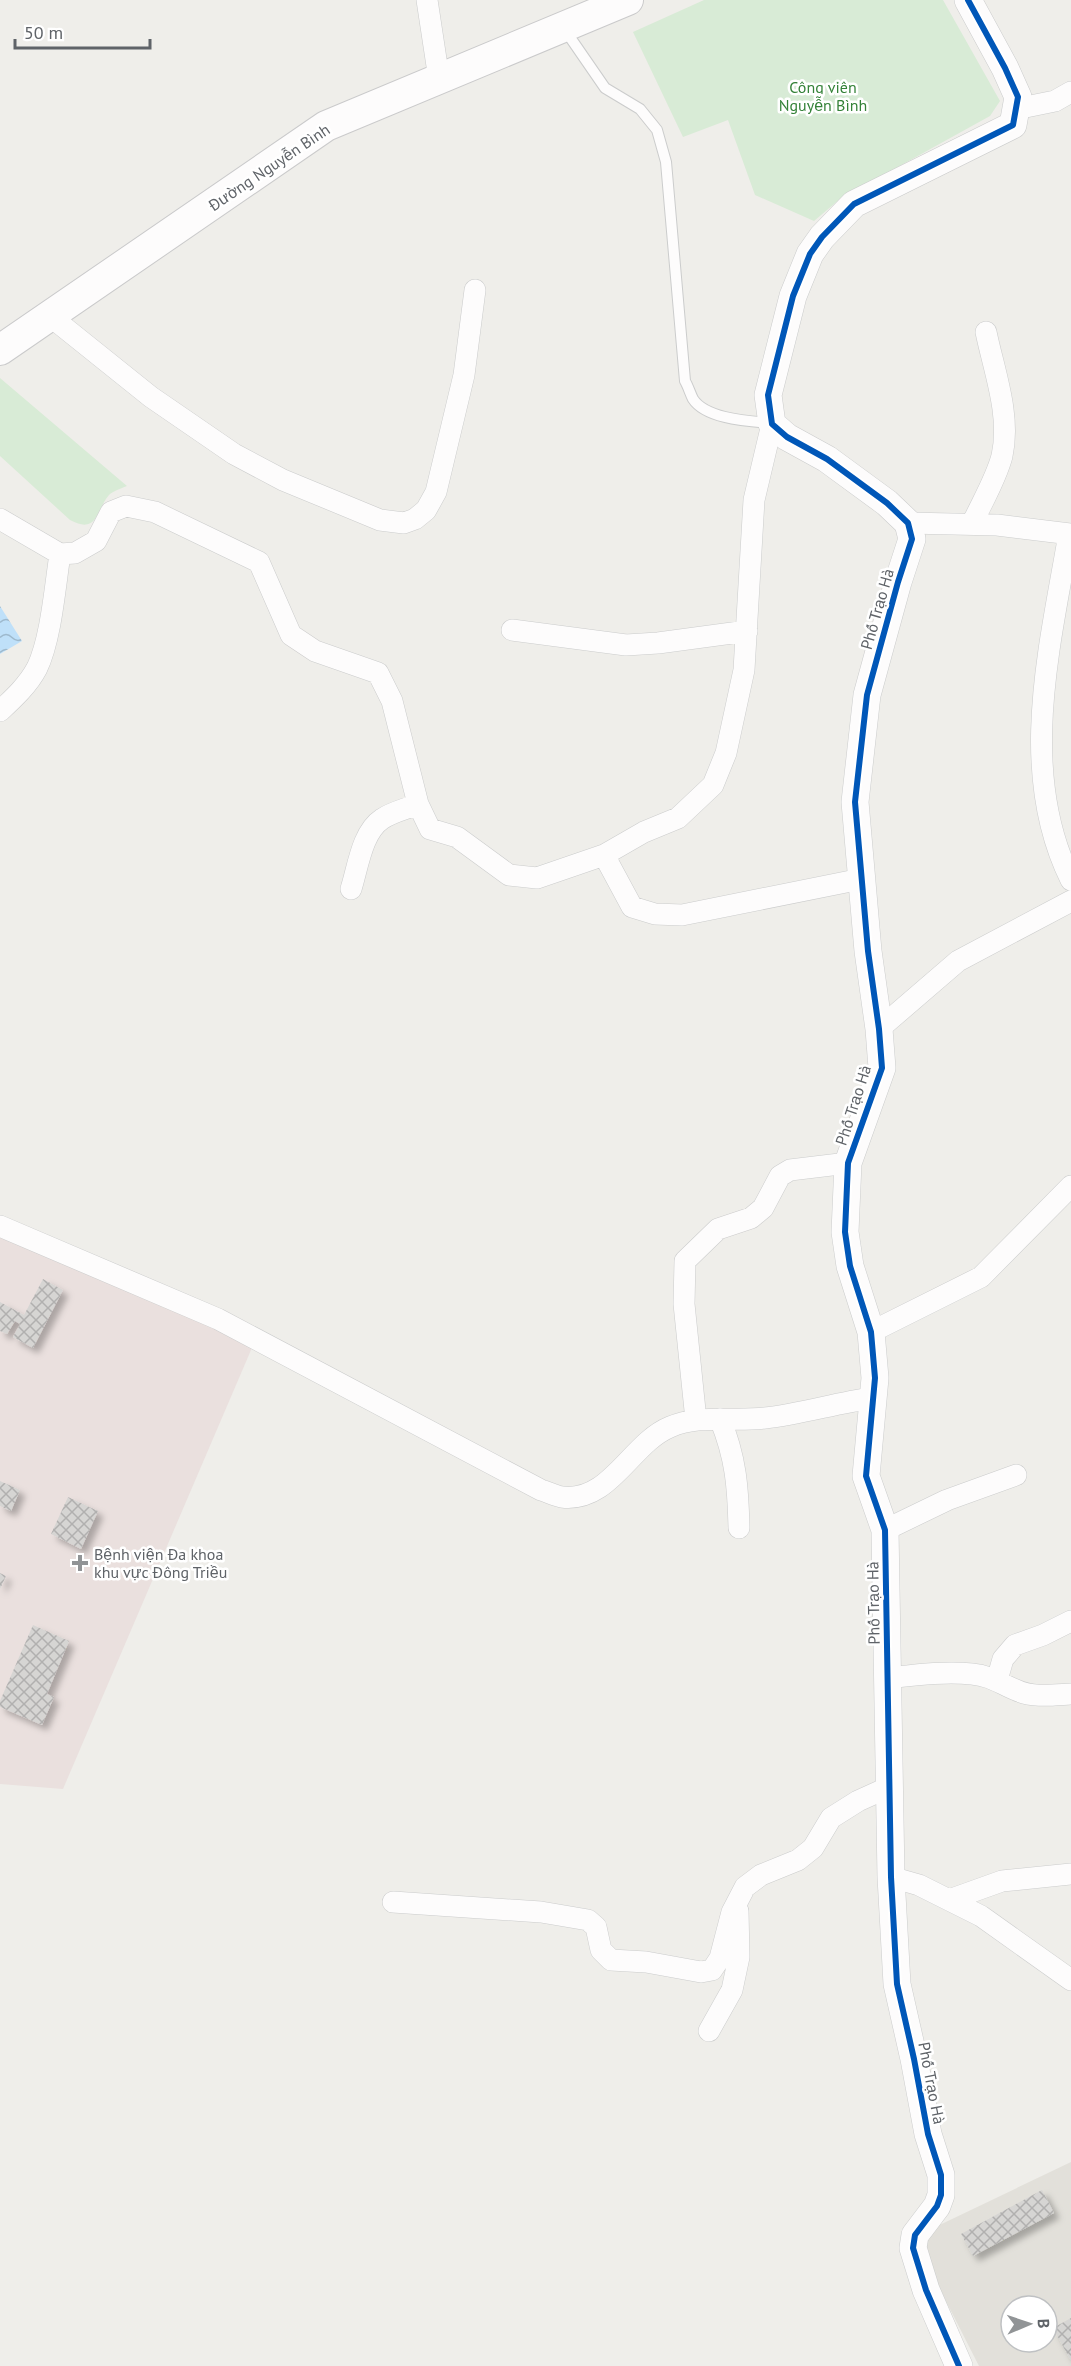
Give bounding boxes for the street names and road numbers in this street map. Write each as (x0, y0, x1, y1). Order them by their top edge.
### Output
street label: Đường Nguyễn Bình (204, 119, 333, 216)
street label: Phố Trạo Hà (856, 566, 898, 652)
street label: Phố Trạo Hà (831, 1062, 875, 1148)
street label: Phố Trạo Hà (862, 1561, 884, 1645)
street label: Phố Trạo Hà (914, 2040, 950, 2126)

